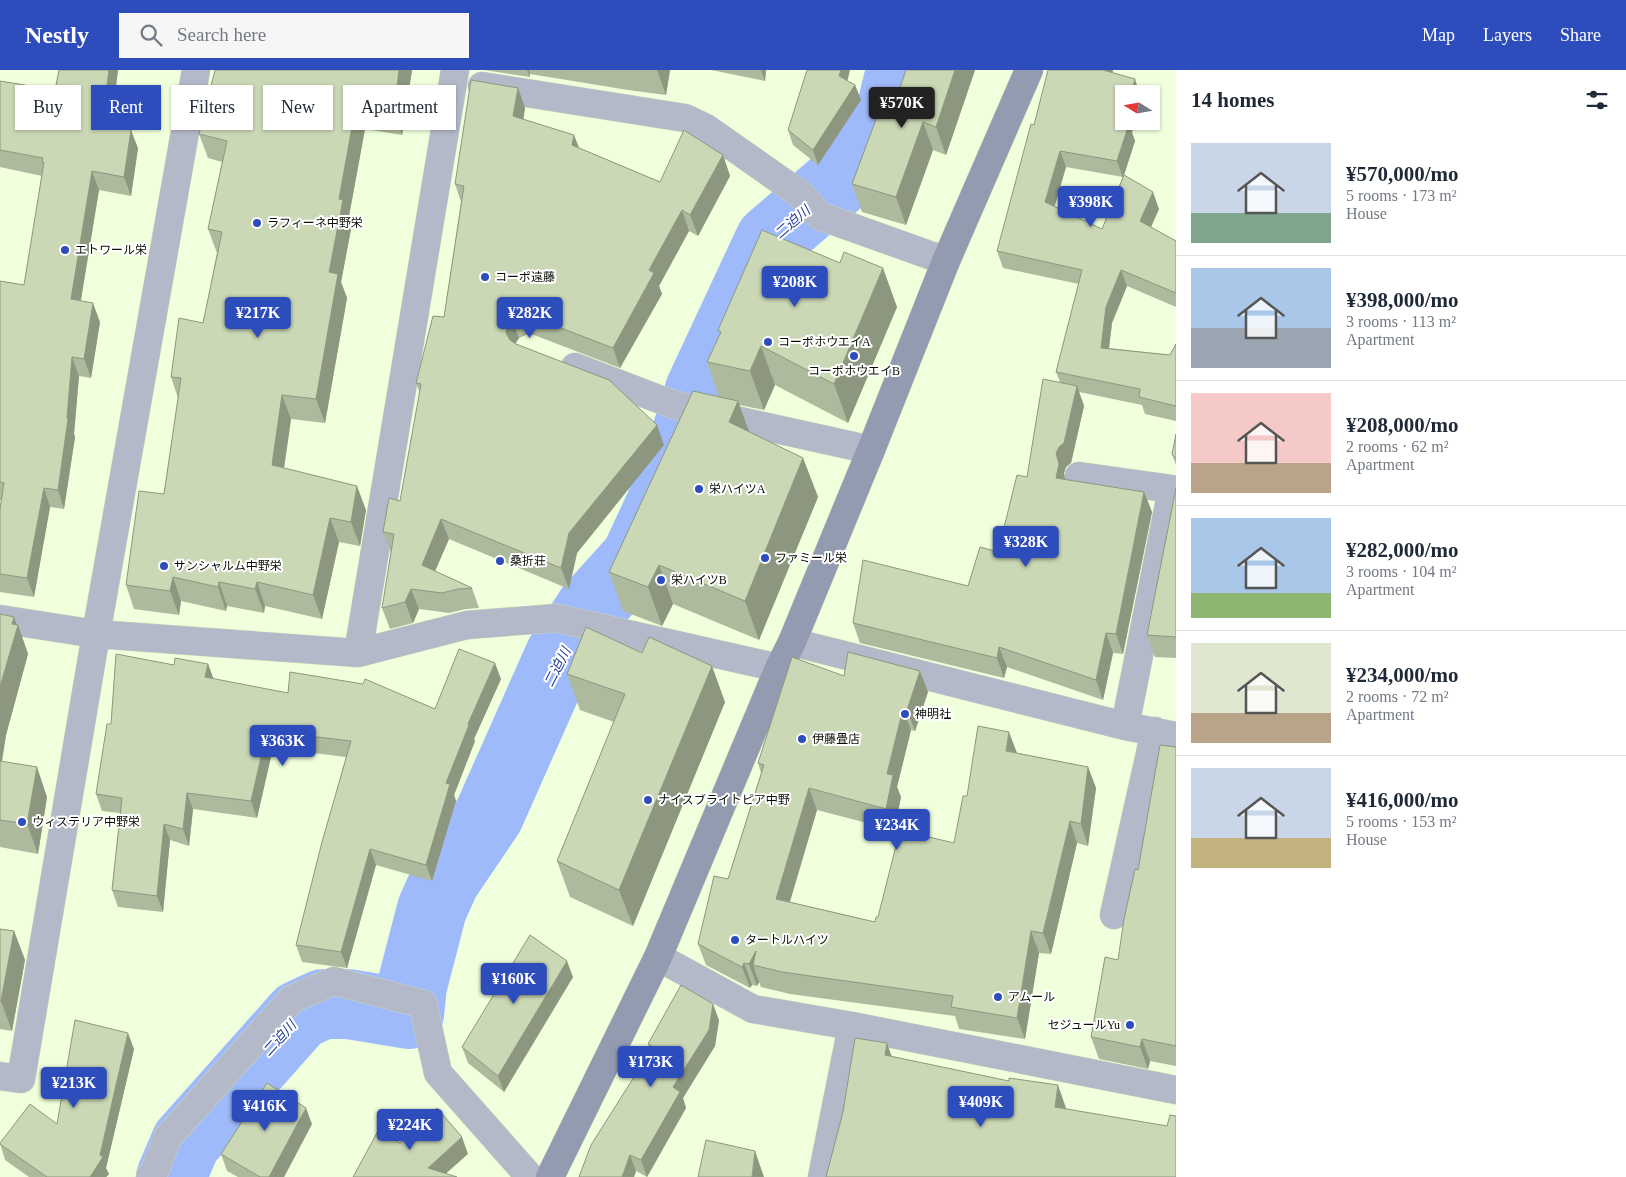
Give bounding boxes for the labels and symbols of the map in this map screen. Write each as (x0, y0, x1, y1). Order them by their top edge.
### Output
north arrow (1115, 85, 1160, 130)
pin: ¥570K (867, 87, 937, 129)
pin: ¥398K (1056, 186, 1126, 228)
water label: 二迫川 (772, 202, 815, 242)
place label: ラフィーネ中野栄 (267, 216, 363, 230)
marker: ラフィーネ中野栄 (251, 217, 263, 229)
place label: エトワール栄 (75, 243, 147, 257)
marker: エトワール栄 (59, 244, 71, 256)
pin: ¥208K (760, 266, 830, 308)
place label: コーポ遠藤 (495, 270, 555, 284)
marker: コーポ遠藤 (479, 271, 491, 283)
pin: ¥217K (223, 296, 293, 339)
pin: ¥282K (495, 296, 565, 339)
place label: コーポホウエイA (778, 335, 871, 349)
marker: コーポホウエイA (762, 336, 774, 348)
marker: コーポホウエイB (848, 350, 860, 362)
place label: コーポホウエイB (808, 364, 900, 378)
place label: 栄ハイツA (709, 482, 766, 496)
marker: 栄ハイツA (693, 483, 705, 495)
pin: ¥328K (991, 526, 1061, 568)
place label: ファミール栄 (775, 551, 847, 565)
marker: ファミール栄 (759, 552, 771, 564)
place label: 桑折荘 (510, 554, 546, 568)
marker: 桑折荘 (494, 555, 506, 567)
place label: サンシャルム中野栄 (174, 559, 282, 573)
marker: サンシャルム中野栄 (158, 560, 170, 572)
place label: 栄ハイツB (671, 573, 727, 587)
marker: 栄ハイツB (655, 574, 667, 586)
water label: 二迫川 (541, 643, 575, 689)
place label: 神明社 (915, 707, 951, 721)
marker: 神明社 (899, 708, 911, 720)
pin: ¥363K (248, 724, 318, 767)
place label: 伊藤畳店 (812, 732, 860, 746)
marker: 伊藤畳店 (796, 733, 808, 745)
place label: ナイスブライトピア中野 (658, 793, 790, 807)
marker: ナイスブライトピア中野 (642, 794, 654, 806)
pin: ¥234K (862, 808, 932, 851)
place label: ウィステリア中野栄 (32, 815, 140, 829)
marker: ウィステリア中野栄 (16, 816, 28, 828)
place label: タートルハイツ (745, 933, 829, 947)
marker: タートルハイツ (729, 934, 741, 946)
pin: ¥160K (479, 962, 549, 1005)
place label: アムール (1008, 990, 1055, 1004)
marker: アムール (992, 991, 1004, 1003)
water label: 二迫川 (260, 1016, 300, 1059)
place label: セジュールYu (1048, 1018, 1120, 1032)
marker: セジュールYu (1124, 1019, 1136, 1031)
pin: ¥173K (616, 1046, 686, 1088)
pin: ¥213K (39, 1066, 109, 1109)
pin: ¥409K (946, 1086, 1016, 1128)
pin: ¥416K (230, 1090, 300, 1132)
pin: ¥224K (375, 1108, 445, 1151)

